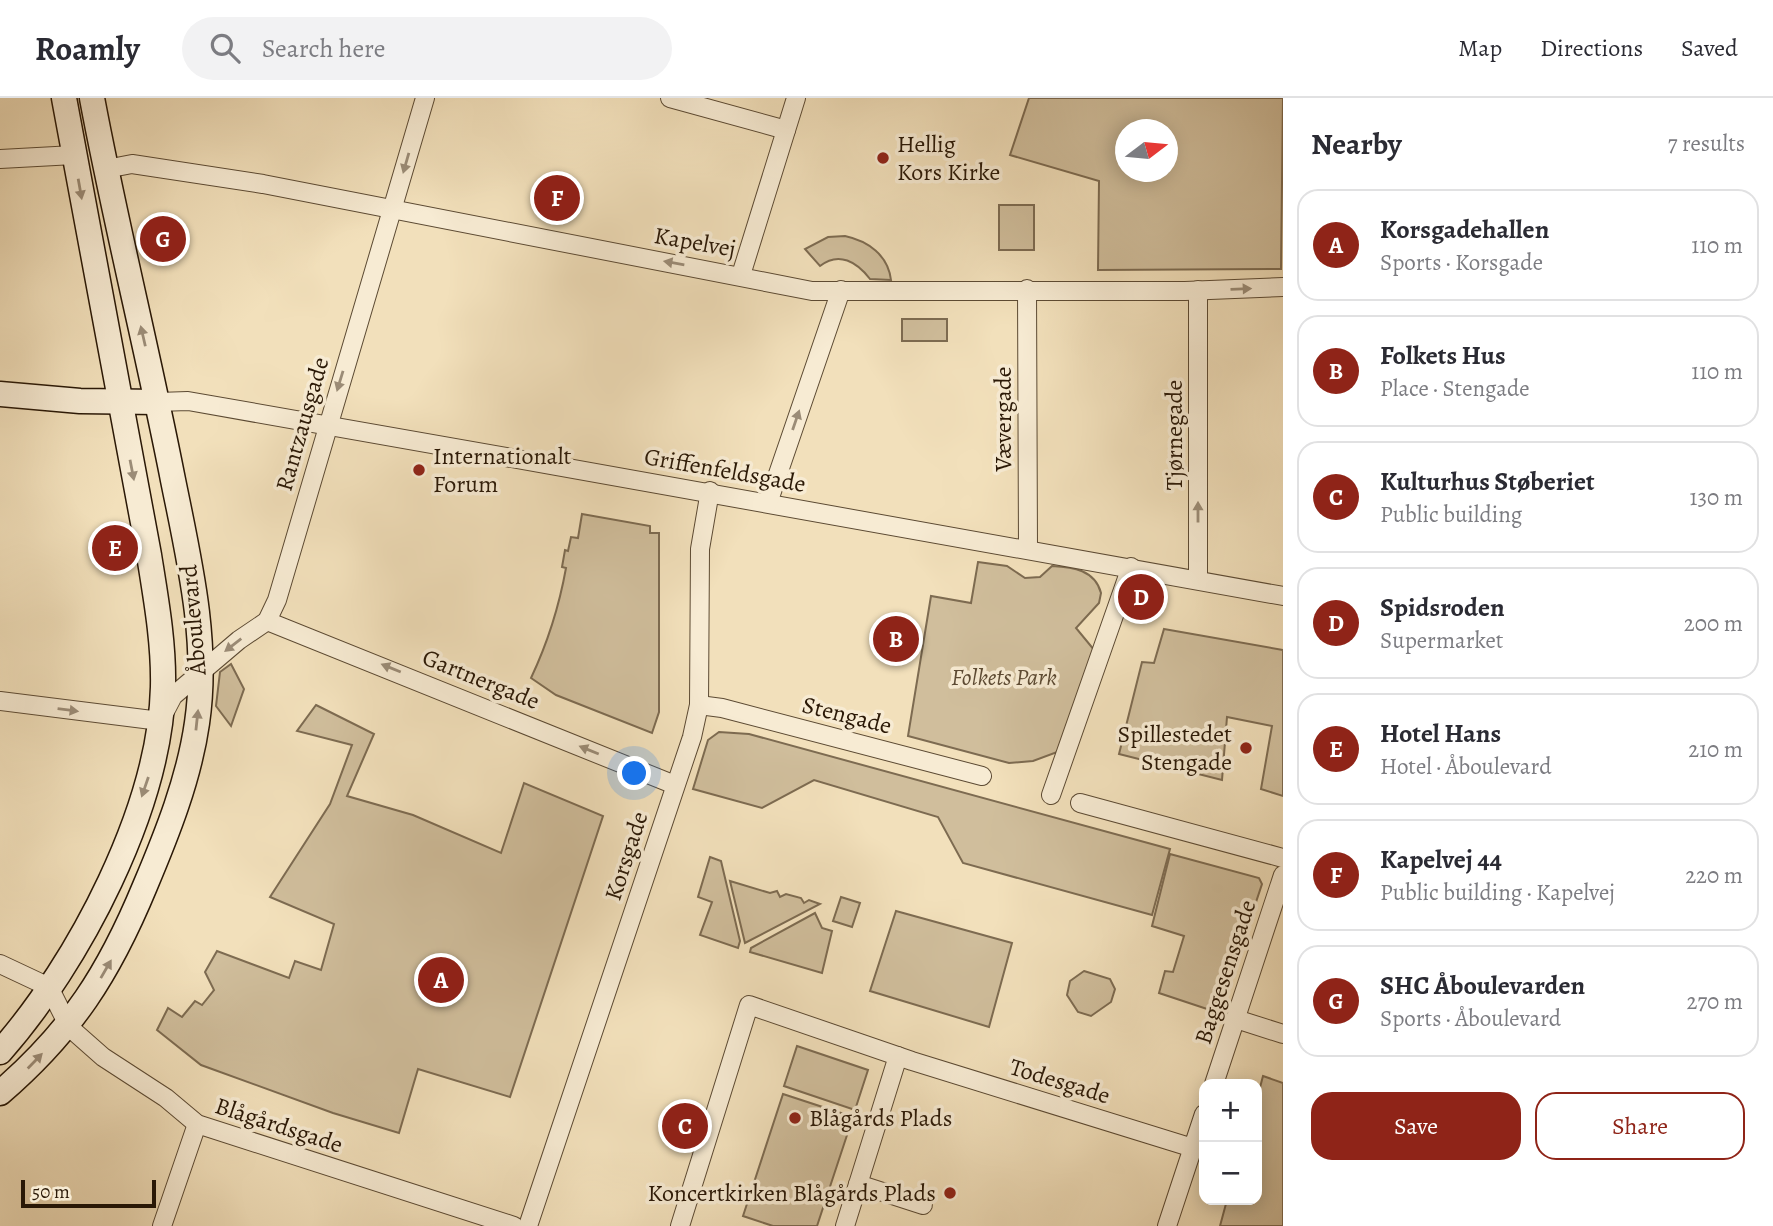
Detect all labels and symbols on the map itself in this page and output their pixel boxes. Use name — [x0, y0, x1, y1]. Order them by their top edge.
north arrow — [1115, 119, 1178, 182]
place label: Hellig Kors Kirke — [897, 128, 1000, 188]
marker: Hellig Kors Kirke — [875, 150, 891, 166]
one-way arrow — [400, 153, 410, 174]
pin: F — [534, 172, 580, 224]
one-way arrow — [75, 178, 86, 200]
pin: G — [140, 213, 186, 265]
street label: Kapelvej — [652, 219, 738, 265]
one-way arrow — [663, 257, 685, 268]
one-way arrow — [1230, 283, 1252, 294]
one-way arrow — [137, 325, 148, 347]
street label: Rantzausgade — [268, 353, 336, 495]
street label: Vævergade — [987, 366, 1019, 473]
one-way arrow — [334, 371, 345, 392]
street label: Tjørnegade — [1158, 380, 1190, 490]
one-way arrow — [791, 409, 802, 430]
place label: Internationalt Forum — [433, 440, 572, 500]
street label: Griffenfeldsgade — [642, 440, 808, 500]
one-way arrow — [127, 459, 138, 481]
marker: Internationalt Forum — [411, 462, 427, 478]
one-way arrow — [1192, 501, 1204, 523]
pin: E — [92, 522, 138, 574]
street label: Åboulevard — [172, 563, 214, 677]
pin: D — [1118, 571, 1164, 623]
pin: B — [873, 613, 919, 665]
one-way arrow — [224, 638, 242, 653]
street label: Gartnergade — [418, 641, 544, 717]
park label: Folkets Park — [951, 661, 1057, 693]
one-way arrow — [380, 663, 401, 674]
street label: Stengade — [799, 688, 895, 742]
one-way arrow — [57, 704, 79, 715]
one-way arrow — [192, 708, 203, 730]
place label: Spillestedet Stengade — [1117, 718, 1232, 778]
marker: Spillestedet Stengade — [1238, 740, 1254, 756]
one-way arrow — [579, 744, 600, 755]
your location — [617, 756, 651, 790]
one-way arrow — [140, 777, 150, 798]
street label: Korsgade — [597, 807, 655, 905]
street label: Baggesensgade — [1187, 896, 1263, 1048]
pin: A — [418, 954, 464, 1006]
one-way arrow — [100, 960, 112, 979]
street label: Todesgade — [1006, 1051, 1114, 1111]
one-way arrow — [27, 1053, 43, 1070]
street label: Blågårdsgade — [211, 1089, 347, 1161]
pin: C — [662, 1100, 708, 1152]
place label: Blågårds Plads — [809, 1102, 952, 1134]
marker: Blågårds Plads — [787, 1110, 803, 1126]
scale bar — [21, 1177, 156, 1209]
place label: Koncertkirken Blågårds Plads — [648, 1177, 936, 1209]
marker: Koncertkirken Blågårds Plads — [942, 1185, 958, 1201]

